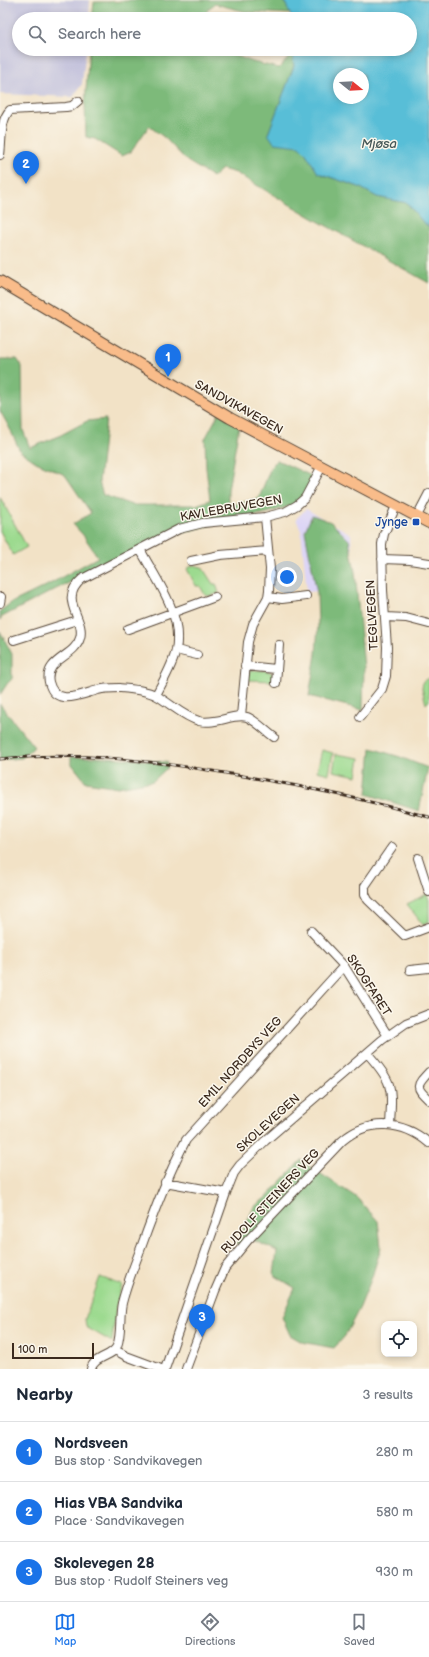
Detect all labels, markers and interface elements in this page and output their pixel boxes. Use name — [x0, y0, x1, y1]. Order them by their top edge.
search box — [12, 12, 417, 56]
icon: search — [26, 23, 48, 45]
text: Search here — [58, 25, 141, 44]
north arrow — [333, 68, 369, 104]
water label: Mjøsa — [361, 136, 397, 152]
pin: 2 — [13, 151, 39, 184]
pin: 1 — [155, 344, 181, 377]
street label: SANDVIKAVEGEN — [192, 377, 285, 438]
street label: KAVLEBRUVEGEN — [179, 492, 283, 525]
place label: Jynge — [375, 515, 408, 530]
marker: Jynge — [411, 517, 421, 527]
your location — [277, 567, 297, 587]
street label: TEGLVEGEN — [363, 579, 382, 651]
street label: SKOGFARET — [343, 952, 394, 1020]
street label: EMIL NORDBYS VEG — [196, 1014, 285, 1111]
street label: SKOLEVEGEN — [234, 1091, 303, 1156]
street label: RUDOLF STEINERS VEG — [218, 1146, 323, 1257]
pin: 3 — [189, 1304, 215, 1337]
map controls — [381, 1321, 417, 1357]
button: locate — [381, 1321, 417, 1357]
scale bar — [12, 1341, 94, 1360]
text: 100 m — [18, 1343, 47, 1356]
text: Nearby — [16, 1385, 73, 1405]
text: 3 results — [362, 1387, 413, 1403]
text: Nordsveen — [54, 1434, 128, 1453]
text: 1 — [26, 1444, 32, 1460]
text: 280 m — [376, 1444, 413, 1460]
text: Bus stop · Sandvikavegen — [54, 1453, 202, 1469]
text: Hias VBA Sandvika — [54, 1494, 183, 1513]
text: 2 — [25, 1504, 33, 1520]
text: 580 m — [376, 1504, 413, 1520]
text: Place · Sandvikavegen — [54, 1513, 184, 1529]
text: Skolevegen 28 — [54, 1554, 155, 1573]
text: 3 — [25, 1564, 33, 1580]
text: 930 m — [376, 1564, 413, 1580]
text: Bus stop · Rudolf Steiners veg — [54, 1573, 228, 1589]
tab: Map — [54, 1611, 76, 1648]
tab: Directions — [185, 1611, 235, 1648]
tab: Saved — [344, 1611, 375, 1648]

